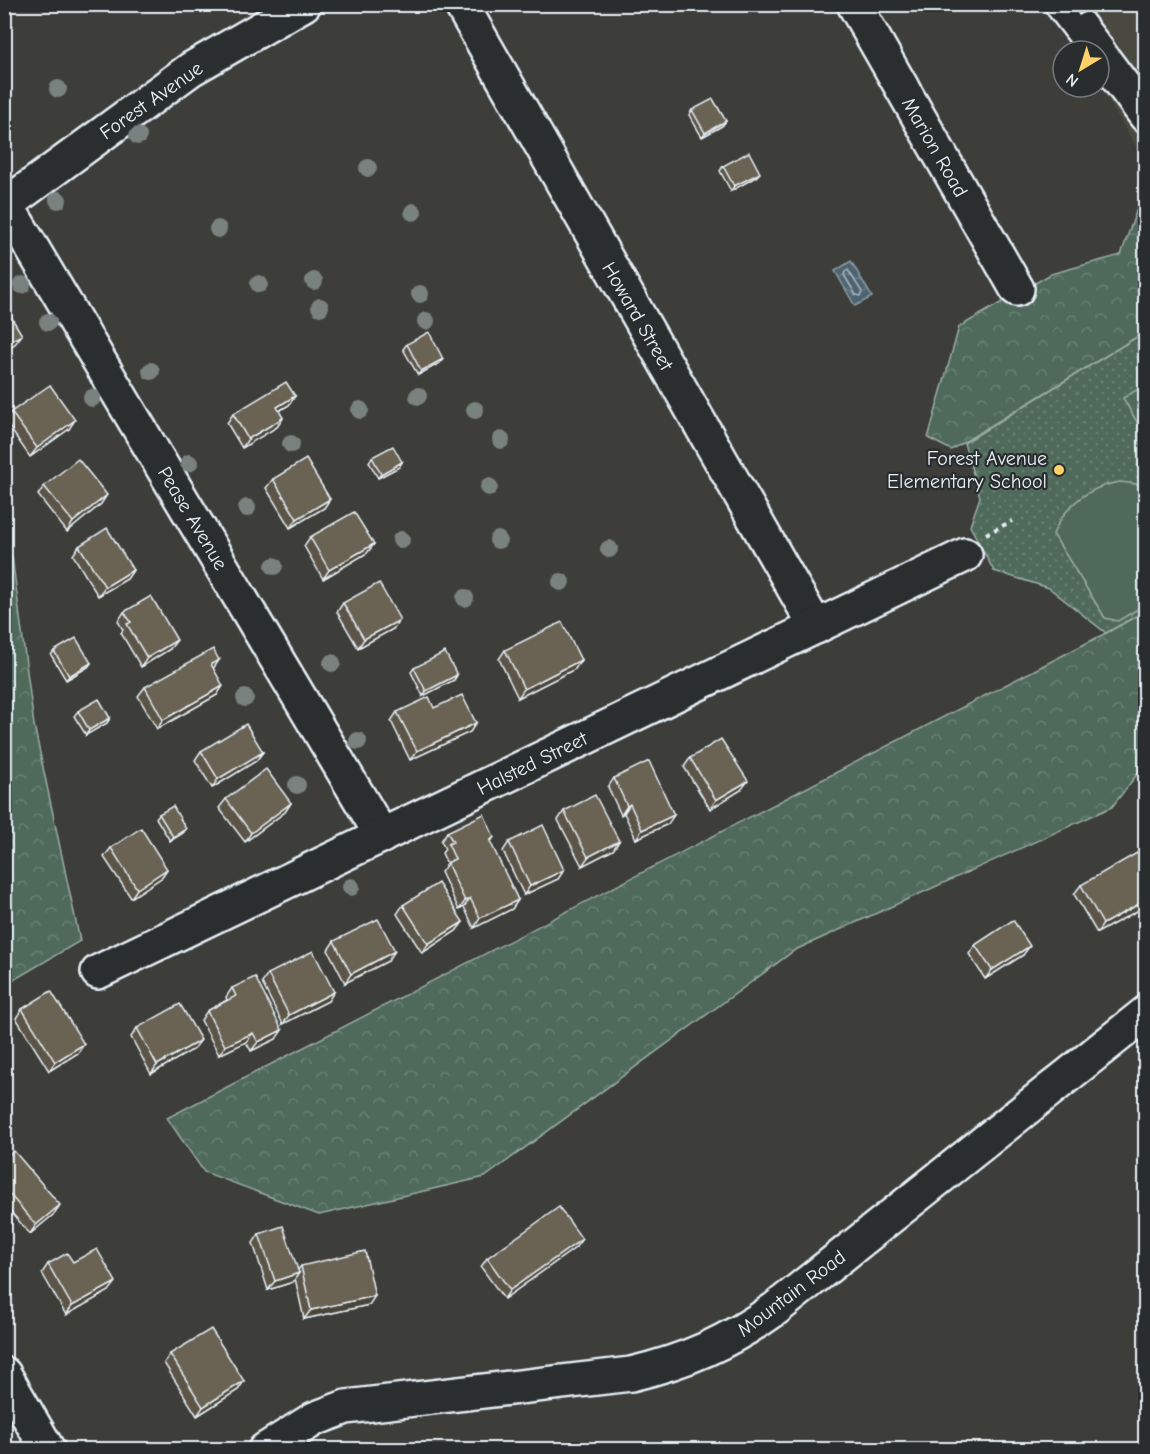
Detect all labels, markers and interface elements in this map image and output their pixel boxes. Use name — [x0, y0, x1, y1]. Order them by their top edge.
north arrow — [1051, 39, 1111, 99]
street label: Forest Avenue — [95, 57, 207, 144]
text: N — [1063, 70, 1082, 90]
street label: Marion Road — [897, 93, 972, 201]
street label: Howard Street — [597, 258, 679, 376]
place label: Forest Avenue Elementary School — [887, 447, 1047, 493]
street label: Pease Avenue — [153, 462, 232, 574]
marker: Forest Avenue Elementary School — [1052, 463, 1066, 477]
street label: Halsted Street — [473, 726, 592, 800]
street label: Mountain Road — [733, 1245, 850, 1342]

